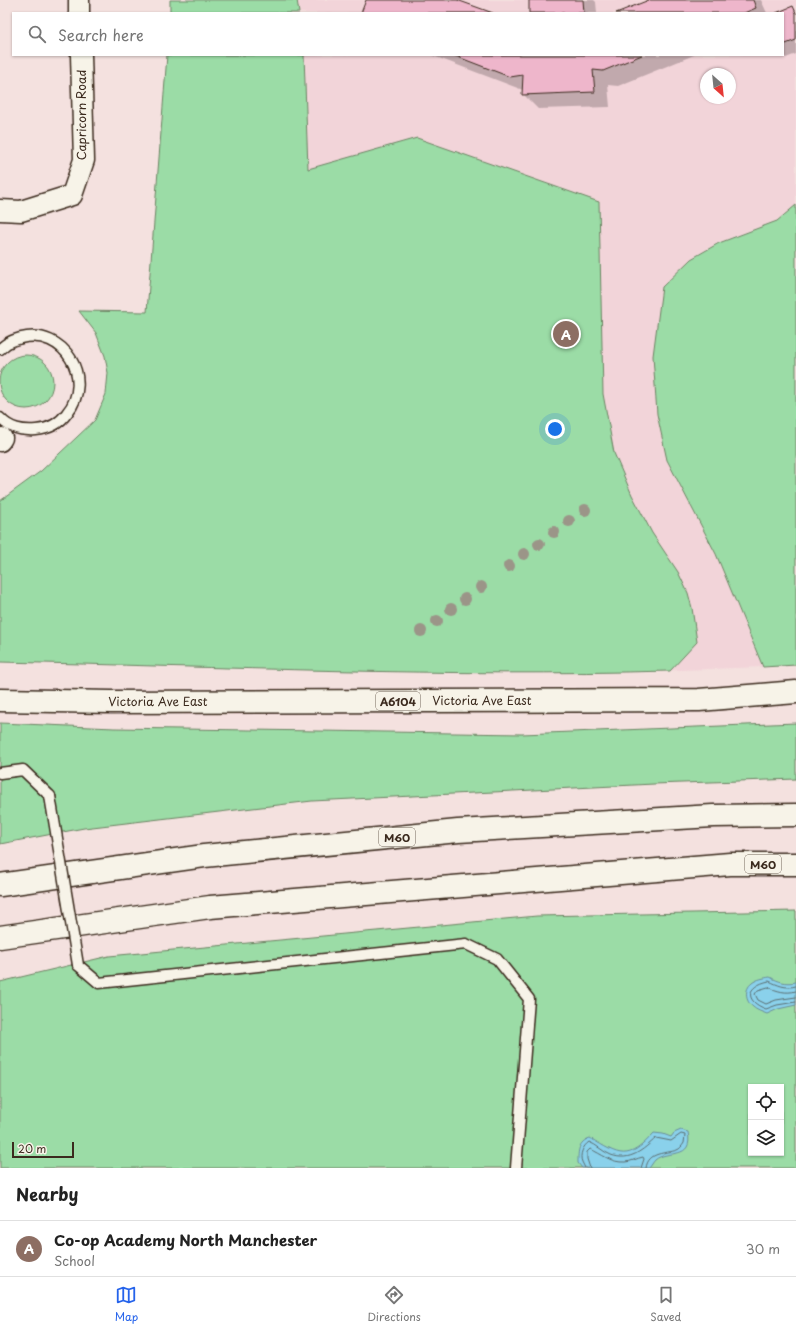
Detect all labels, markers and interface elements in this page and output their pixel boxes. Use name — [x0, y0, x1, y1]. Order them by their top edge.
search box — [12, 12, 784, 56]
icon: search — [26, 23, 48, 45]
text: Search here — [58, 23, 144, 46]
north arrow — [700, 68, 736, 104]
street label: Capricorn Road — [72, 70, 90, 160]
pin: A — [553, 319, 579, 349]
your location — [545, 419, 565, 439]
street label: Victoria Ave East — [432, 691, 532, 709]
street label: Victoria Ave East — [108, 692, 208, 710]
road number: A6104 — [376, 692, 420, 710]
road number: M60 — [379, 828, 415, 846]
road number: M60 — [745, 855, 781, 873]
map controls — [748, 1084, 784, 1156]
button: locate — [748, 1084, 784, 1120]
button: layers — [748, 1120, 784, 1156]
scale bar — [12, 1140, 74, 1159]
text: 20 m — [18, 1140, 46, 1157]
text: Nearby — [16, 1181, 78, 1207]
text: Co-op Academy North Manchester — [54, 1228, 317, 1251]
text: A — [24, 1239, 34, 1258]
text: 30 m — [746, 1239, 780, 1258]
text: School — [54, 1251, 95, 1270]
tab: Map — [115, 1284, 138, 1325]
tab: Directions — [367, 1284, 421, 1325]
tab: Saved — [650, 1284, 681, 1325]

